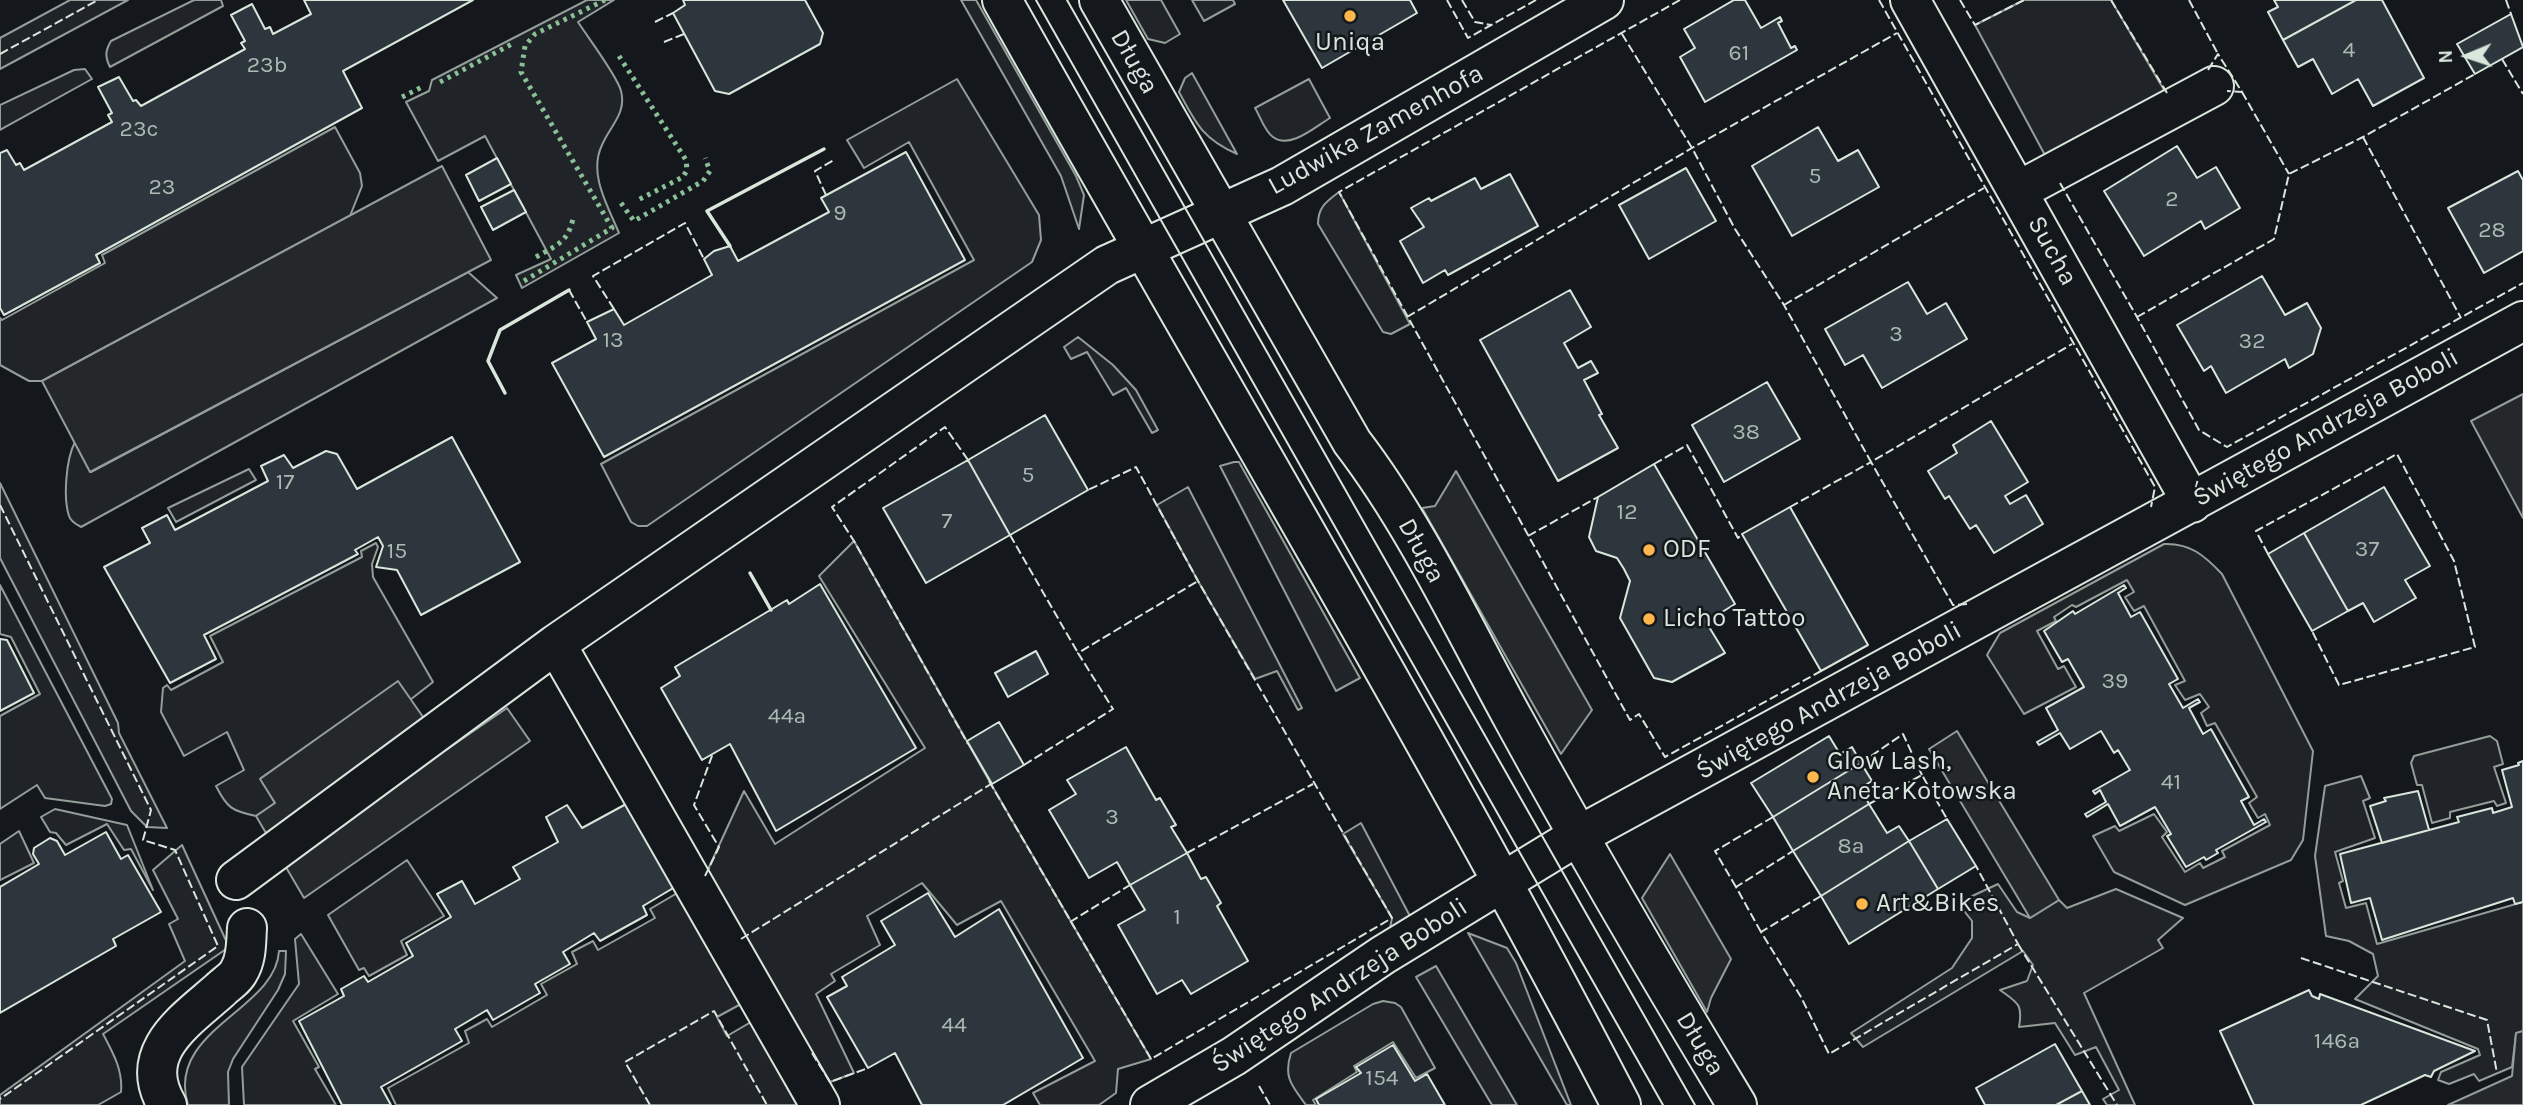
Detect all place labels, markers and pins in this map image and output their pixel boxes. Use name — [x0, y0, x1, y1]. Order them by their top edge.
marker: Uniqa — [1342, 8, 1358, 24]
place label: Uniqa — [1315, 27, 1385, 59]
place label: ODF — [1663, 534, 1711, 566]
marker: ODF — [1641, 542, 1657, 558]
place label: Licho Tattoo — [1663, 603, 1805, 635]
marker: Licho Tattoo — [1641, 611, 1657, 627]
place label: Glow Lash, Aneta Kotowska — [1827, 746, 2017, 808]
marker: Glow Lash, Aneta Kotowska — [1805, 769, 1821, 785]
place label: Art&Bikes — [1876, 888, 1999, 920]
marker: Art&Bikes — [1854, 896, 1870, 912]

